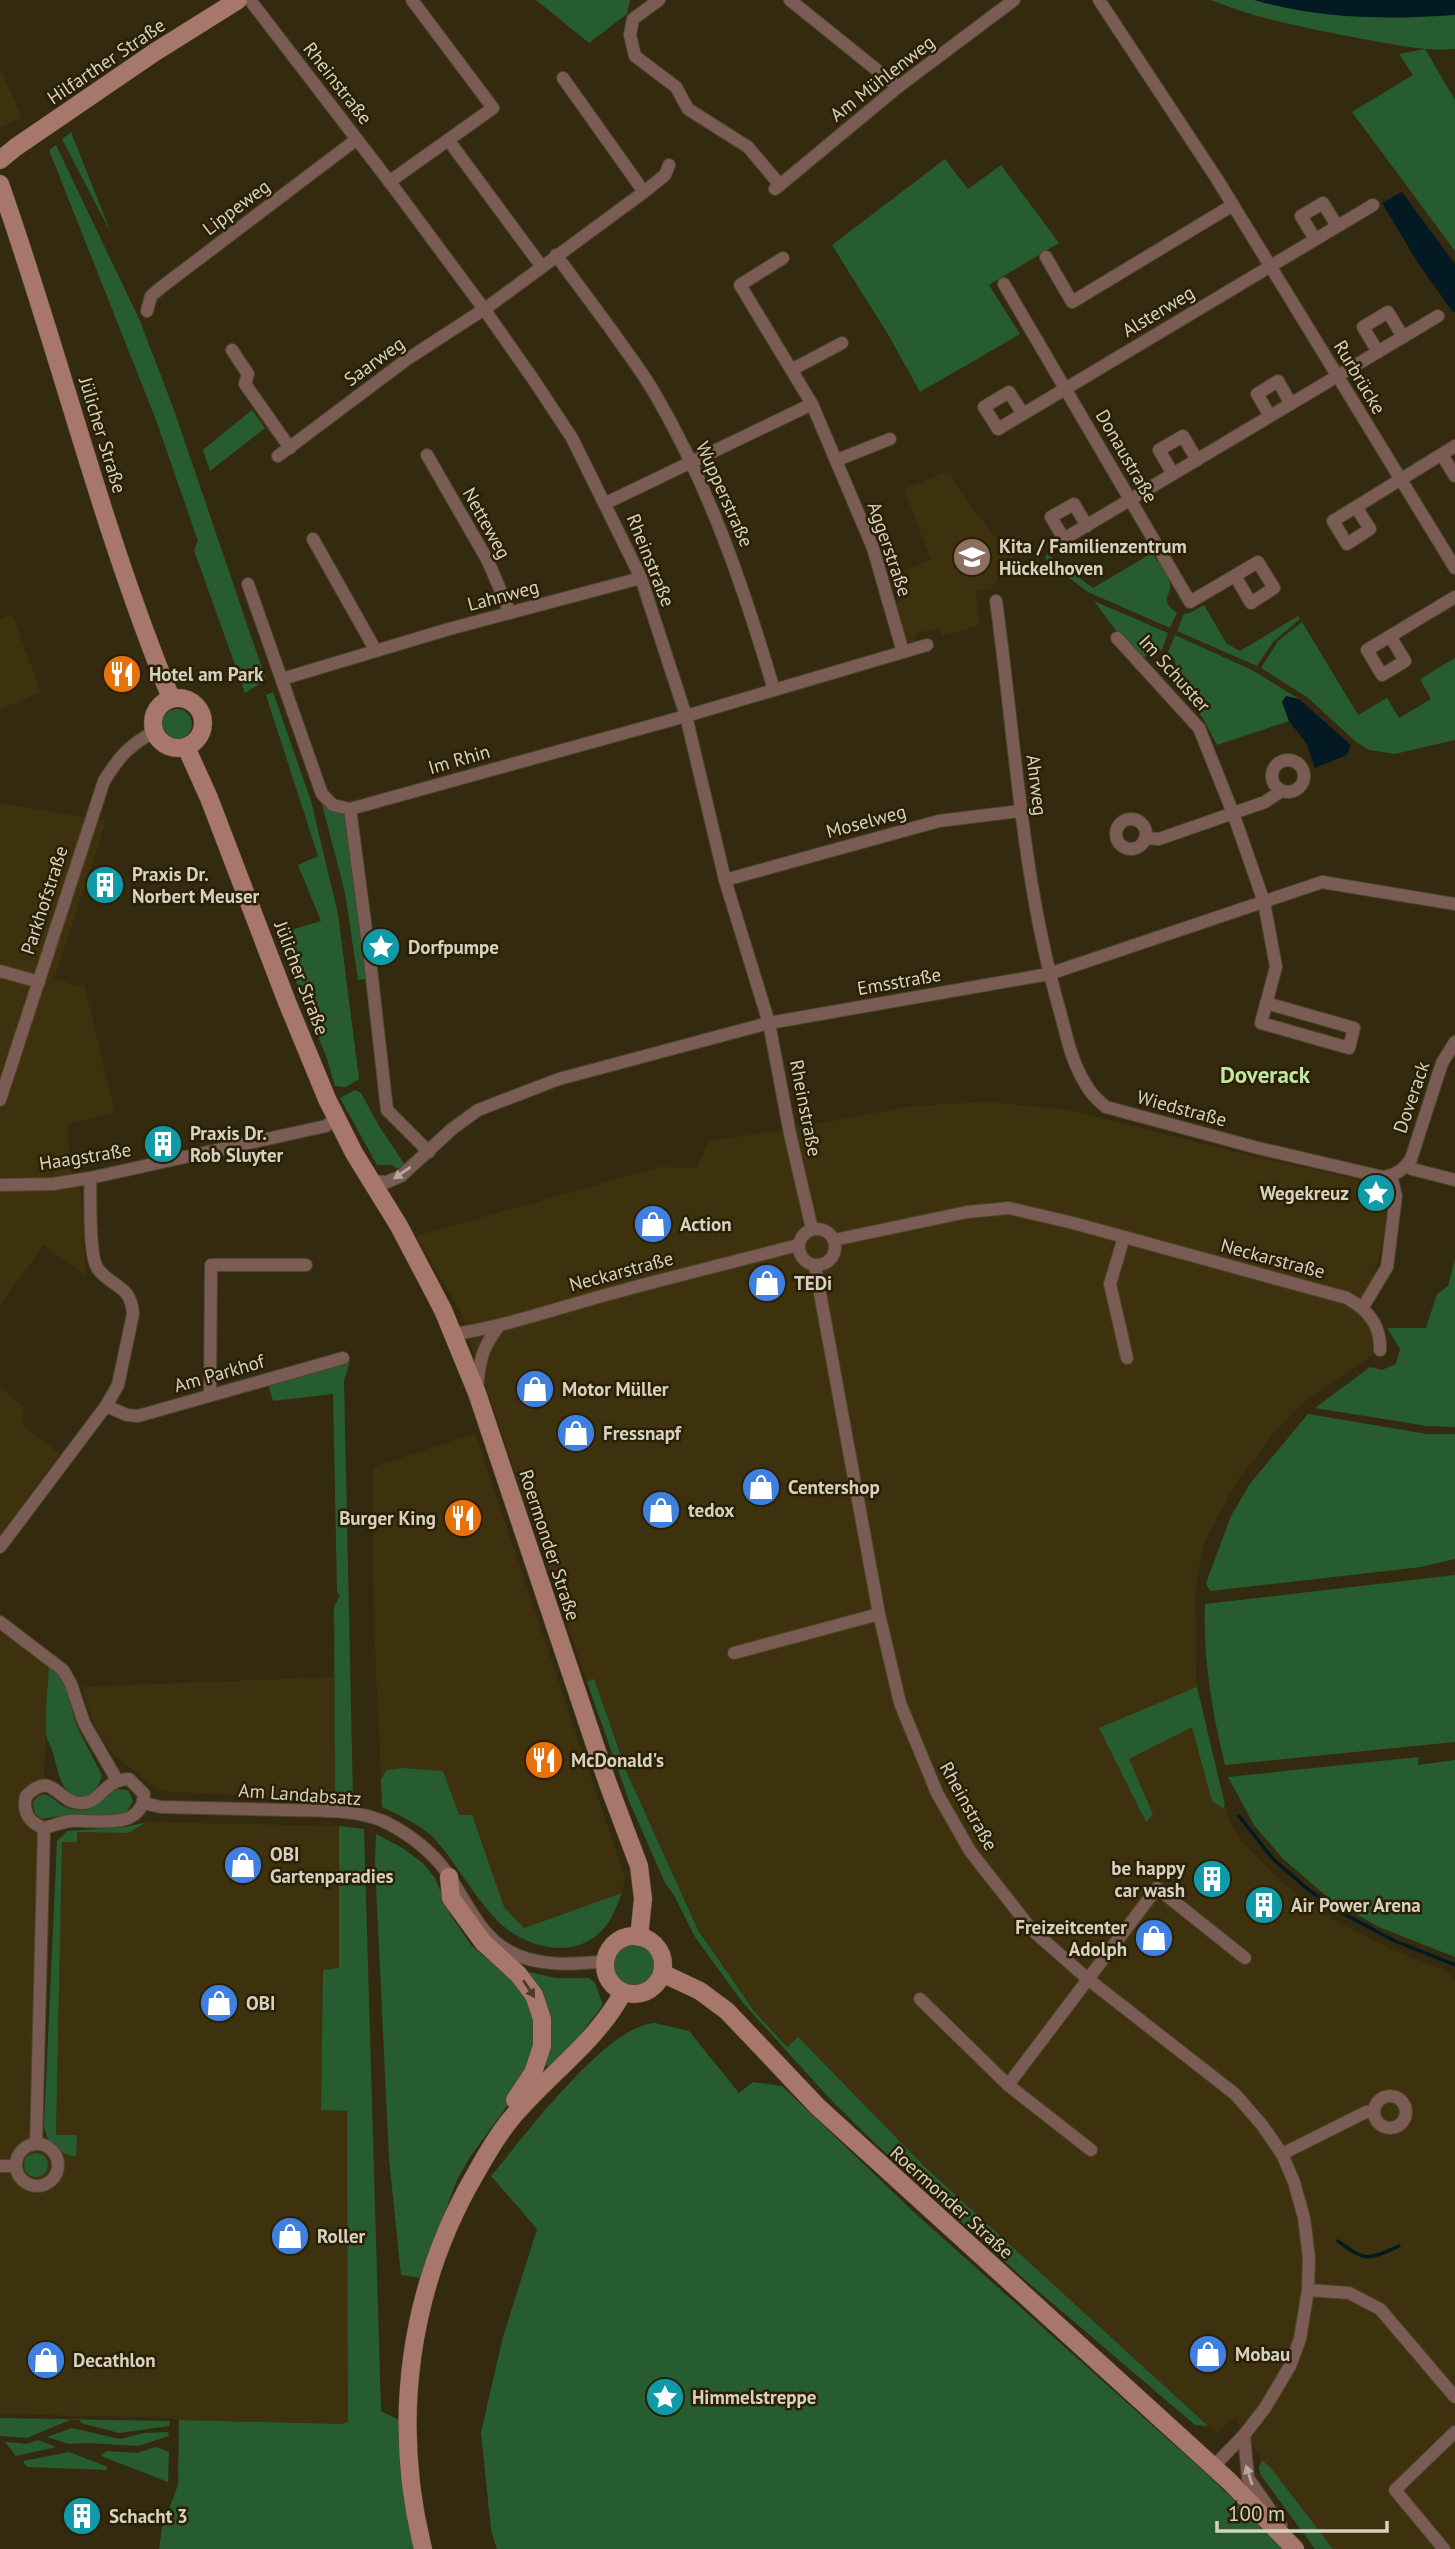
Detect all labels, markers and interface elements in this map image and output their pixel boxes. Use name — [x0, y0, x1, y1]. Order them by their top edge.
street label: Hilfarther Straße — [42, 13, 170, 109]
street label: Am Mühlenweg — [825, 30, 939, 126]
street label: Rheinstraße — [298, 37, 378, 129]
street label: Lippeweg — [198, 174, 274, 240]
street label: Alsterweg — [1117, 280, 1199, 342]
street label: Saarweg — [339, 331, 409, 391]
street label: Rurbrücke — [1329, 336, 1391, 418]
street label: Jülicher Straße — [74, 373, 132, 496]
street label: Donaustraße — [1091, 405, 1163, 507]
street label: Wupperstraße — [691, 437, 759, 551]
street label: Netteweg — [458, 483, 516, 563]
street label: Aggerstraße — [863, 498, 917, 600]
street label: Rheinstraße — [622, 510, 680, 610]
place label: Kita / Familienzentrum Hückelhoven — [999, 534, 1187, 580]
school or university icon: Kita / Familienzentrum Hückelhoven — [951, 536, 993, 578]
street label: Lahnweg — [465, 574, 541, 616]
street label: Im Schuster — [1134, 629, 1216, 717]
restaurant icon: Hotel am Park — [101, 653, 143, 695]
place label: Hotel am Park — [149, 662, 264, 686]
street label: Im Rhin — [425, 739, 493, 779]
street label: Ahrweg — [1021, 753, 1053, 817]
street label: Moselweg — [823, 799, 909, 843]
street label: Parkhofstraße — [15, 843, 73, 957]
place label: Praxis Dr. Norbert Meuser — [132, 862, 260, 908]
building icon: Praxis Dr. Norbert Meuser — [84, 864, 126, 906]
street label: Jülicher Straße — [269, 917, 335, 1038]
place icon: Dorfpumpe — [360, 926, 402, 968]
place label: Dorfpumpe — [408, 935, 499, 959]
street label: Emsstraße — [855, 962, 943, 1000]
street label: Rheinstraße — [785, 1058, 827, 1158]
street label: Doverack — [1388, 1058, 1434, 1136]
district label: Doverack — [1220, 1060, 1311, 1089]
street label: Wiedstraße — [1134, 1085, 1230, 1131]
place label: Praxis Dr. Rob Sluyter — [190, 1121, 284, 1167]
building icon: Praxis Dr. Rob Sluyter — [142, 1123, 184, 1165]
street label: Haagstraße — [37, 1137, 133, 1175]
one-way arrow — [393, 1166, 411, 1180]
place icon: Wegekreuz — [1355, 1172, 1397, 1214]
place label: Wegekreuz — [1260, 1181, 1349, 1205]
shop icon: Action — [632, 1203, 674, 1245]
place label: Action — [680, 1212, 732, 1236]
street label: Neckarstraße — [1218, 1233, 1328, 1283]
street label: Neckarstraße — [566, 1246, 676, 1296]
shop icon: TEDi — [746, 1262, 788, 1304]
place label: TEDi — [794, 1271, 832, 1295]
street label: Am Parkhof — [171, 1348, 268, 1397]
shop icon: Motor Müller — [514, 1368, 556, 1410]
place label: Motor Müller — [562, 1377, 669, 1401]
shop icon: Fressnapf — [555, 1412, 597, 1454]
place label: Fressnapf — [603, 1421, 683, 1445]
street label: Roermonder Straße — [514, 1466, 586, 1624]
shop icon: Centershop — [740, 1466, 782, 1508]
place label: Centershop — [788, 1475, 880, 1499]
shop icon: tedox — [640, 1489, 682, 1531]
restaurant icon: Burger King — [442, 1497, 484, 1539]
place label: tedox — [688, 1498, 734, 1522]
place label: Burger King — [339, 1506, 436, 1530]
restaurant icon: McDonald's — [523, 1739, 565, 1781]
place label: McDonald's — [571, 1748, 664, 1772]
street label: Rheinstraße — [935, 1757, 1003, 1855]
street label: Am Landabsatz — [238, 1778, 362, 1810]
place label: OBI Gartenparadies — [270, 1842, 394, 1888]
shop icon: OBI Gartenparadies — [222, 1844, 264, 1886]
place label: be happy car wash — [1111, 1856, 1186, 1902]
building icon: be happy car wash — [1191, 1858, 1233, 1900]
building icon: Air Power Arena — [1243, 1884, 1285, 1926]
place label: Air Power Arena — [1291, 1893, 1421, 1917]
place label: Freizeitcenter Adolph — [1015, 1915, 1127, 1961]
shop icon: Freizeitcenter Adolph — [1133, 1917, 1175, 1959]
one-way arrow — [522, 1980, 535, 1999]
shop icon: OBI — [198, 1982, 240, 2024]
place label: OBI — [246, 1991, 275, 2015]
street label: Roermonder Straße — [885, 2140, 1019, 2264]
shop icon: Roller — [269, 2215, 311, 2257]
place label: Roller — [317, 2224, 366, 2248]
shop icon: Mobau — [1187, 2333, 1229, 2375]
shop icon: Decathlon — [25, 2339, 67, 2381]
place label: Mobau — [1235, 2342, 1290, 2366]
place label: Decathlon — [73, 2348, 156, 2372]
place icon: Himmelstreppe — [644, 2376, 686, 2418]
place label: Himmelstreppe — [692, 2385, 816, 2409]
one-way arrow — [1243, 2464, 1254, 2485]
scale bar — [1217, 2490, 1387, 2534]
building icon: Schacht 3 — [61, 2495, 103, 2537]
text: 100 m — [1228, 2500, 1285, 2527]
place label: Schacht 3 — [109, 2504, 188, 2528]

